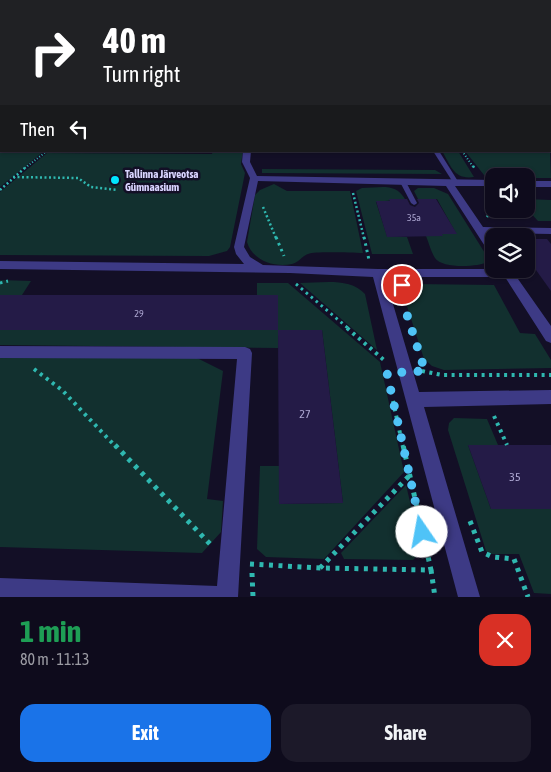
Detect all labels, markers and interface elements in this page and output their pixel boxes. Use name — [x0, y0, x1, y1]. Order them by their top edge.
icon: right — [20, 20, 85, 85]
text: 40 m — [103, 20, 166, 60]
text: Turn right — [103, 61, 180, 87]
icon: left — [65, 115, 93, 143]
text: Then — [20, 118, 55, 140]
place label: Tallinna Järveotsa Gümnaasium — [125, 168, 198, 193]
map controls — [485, 168, 535, 278]
button: sound — [485, 168, 535, 218]
marker: Tallinna Järveotsa Gümnaasium — [109, 174, 121, 186]
house number: 35a — [407, 212, 421, 223]
button: layers — [485, 228, 535, 278]
pin — [381, 264, 423, 306]
icon: arrive — [388, 271, 416, 299]
house number: 29 — [134, 308, 144, 319]
house number: 27 — [299, 407, 311, 421]
house number: 35 — [509, 470, 521, 484]
position arrow — [395, 505, 447, 557]
text: 1 min — [20, 614, 81, 648]
button: close — [479, 614, 531, 666]
text: 80 m · 11:13 — [20, 650, 90, 668]
button: Exit — [20, 704, 271, 762]
button: Share — [281, 704, 531, 762]

